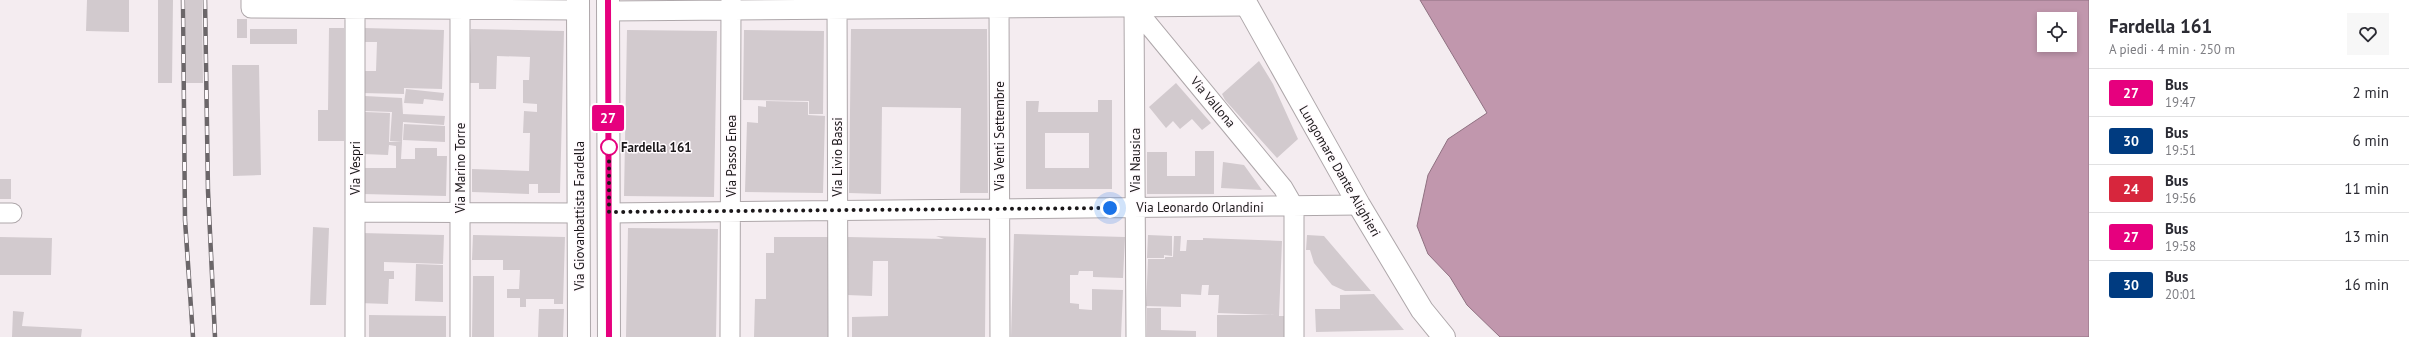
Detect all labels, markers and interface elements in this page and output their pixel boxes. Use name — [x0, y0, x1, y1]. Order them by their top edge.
map controls — [2037, 12, 2077, 52]
button: locate — [2037, 12, 2077, 52]
button: heart — [2347, 13, 2389, 55]
text: Fardella 161 — [2109, 14, 2212, 38]
text: A piedi · 4 min · 250 m — [2109, 41, 2235, 58]
street label: Via Vallona — [1186, 72, 1239, 131]
text: Bus — [2165, 75, 2188, 94]
street label: Via Venti Settembre — [991, 81, 1008, 192]
text: 2 min — [2352, 83, 2389, 102]
text: 27 — [2123, 84, 2139, 102]
text: 19:47 — [2165, 94, 2196, 111]
street label: Lungomare Dante Alighieri — [1295, 102, 1385, 240]
line badge: 27 — [590, 105, 626, 131]
text: 27 — [600, 109, 616, 127]
street label: Via Passo Enea — [723, 115, 740, 198]
street label: Via Livio Bassi — [829, 117, 846, 198]
street label: Via Marino Torre — [452, 123, 469, 214]
text: Bus — [2165, 123, 2188, 142]
street label: Via Nausica — [1127, 128, 1144, 193]
text: 6 min — [2352, 131, 2389, 150]
text: 30 — [2123, 132, 2139, 150]
marker: Fardella 161 — [600, 138, 618, 156]
place label: Fardella 161 — [621, 139, 692, 156]
street label: Via Vespri — [347, 141, 364, 196]
street label: Via Giovanbattista Fardella — [571, 141, 588, 292]
text: 19:51 — [2165, 142, 2196, 159]
text: Bus — [2165, 171, 2188, 190]
text: 11 min — [2344, 179, 2389, 198]
text: 24 — [2123, 180, 2139, 198]
text: 19:56 — [2165, 190, 2196, 207]
your location — [1100, 198, 1120, 218]
street label: Via Leonardo Orlandini — [1135, 199, 1264, 216]
text: Bus — [2165, 219, 2188, 238]
text: 13 min — [2344, 227, 2389, 246]
text: 27 — [2123, 228, 2139, 246]
text: 19:58 — [2165, 238, 2196, 255]
text: Bus — [2165, 267, 2188, 286]
text: 16 min — [2344, 275, 2389, 294]
text: 30 — [2123, 276, 2139, 294]
text: 20:01 — [2165, 286, 2196, 303]

